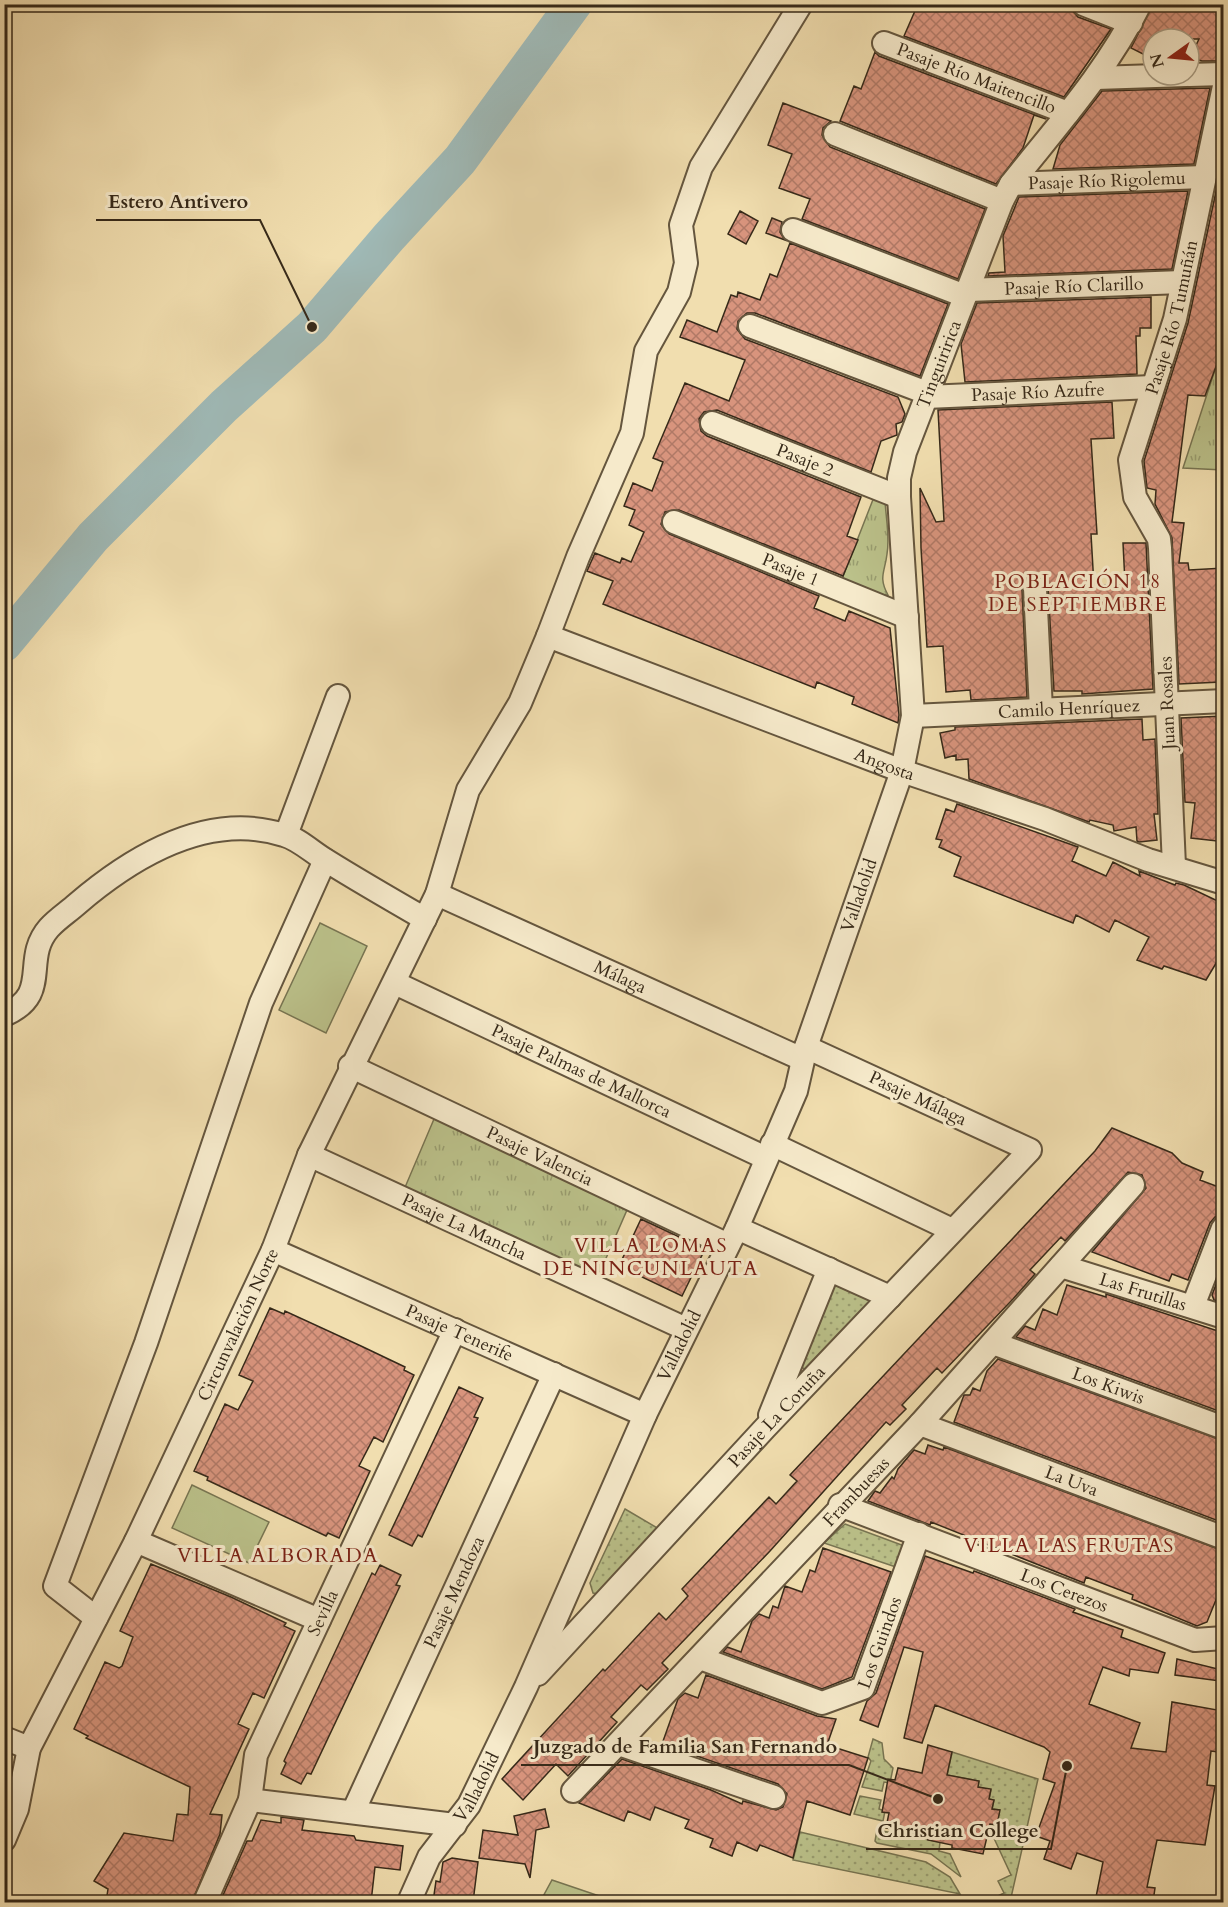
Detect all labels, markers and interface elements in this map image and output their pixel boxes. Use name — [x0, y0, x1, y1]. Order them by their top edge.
north arrow — [1141, 27, 1201, 87]
street label: Pasaje Río Maitencillo — [893, 37, 1060, 120]
text: N — [1145, 51, 1170, 70]
street label: Pasaje Río Rigolemu — [1028, 166, 1186, 196]
callout: Estero Antivero — [96, 182, 260, 220]
text: Estero Antivero — [108, 188, 248, 215]
street label: Pasaje Río Tumuñán — [1140, 237, 1204, 398]
street label: Pasaje Río Clarillo — [1004, 271, 1144, 302]
street label: Tinguiririca — [911, 316, 968, 412]
street label: Pasaje Río Azufre — [971, 377, 1105, 408]
street label: Pasaje 2 — [772, 438, 837, 483]
street label: Pasaje 1 — [758, 547, 823, 593]
district label: POBLACIÓN 18 DE SEPTIEMBRE — [988, 568, 1168, 618]
street label: Juan Rosales — [1153, 656, 1182, 753]
street label: Camilo Henríquez — [997, 693, 1140, 725]
street label: Angosta — [851, 742, 918, 787]
street label: Valladolid — [835, 855, 884, 936]
street label: Málaga — [590, 955, 650, 1000]
street label: Pasaje Palmas de Mallorca — [487, 1018, 675, 1125]
street label: Pasaje Málaga — [865, 1065, 971, 1132]
street label: Pasaje Valencia — [482, 1120, 597, 1192]
street label: Pasaje La Mancha — [398, 1188, 531, 1267]
district label: VILLA LOMAS DE NINCUNLAUTA — [543, 1232, 759, 1282]
street label: Circunvalación Norte — [192, 1244, 285, 1406]
street label: Las Frutillas — [1096, 1267, 1190, 1318]
street label: Pasaje Tenerife — [401, 1298, 517, 1368]
street label: Valladolid — [651, 1306, 708, 1386]
street label: Pasaje La Coruña — [723, 1360, 831, 1473]
street label: Los Kiwis — [1069, 1361, 1148, 1411]
street label: Frambuesas — [817, 1452, 896, 1532]
street label: La Uva — [1041, 1460, 1102, 1503]
street label: Pasaje Mendoza — [418, 1532, 491, 1652]
district label: VILLA LAS FRUTAS — [963, 1532, 1175, 1559]
district label: VILLA ALBORADA — [177, 1542, 379, 1569]
street label: Los Cerezos — [1017, 1563, 1112, 1619]
street label: Sevilla — [302, 1586, 345, 1640]
street label: Los Guindos — [852, 1593, 908, 1692]
callout: Juzgado de Familia San Fernando — [521, 1727, 849, 1765]
text: Juzgado de Familia San Fernando — [530, 1733, 837, 1760]
street label: Valladolid — [448, 1748, 506, 1828]
callout: Christian College — [866, 1811, 1051, 1849]
text: Christian College — [877, 1817, 1039, 1844]

